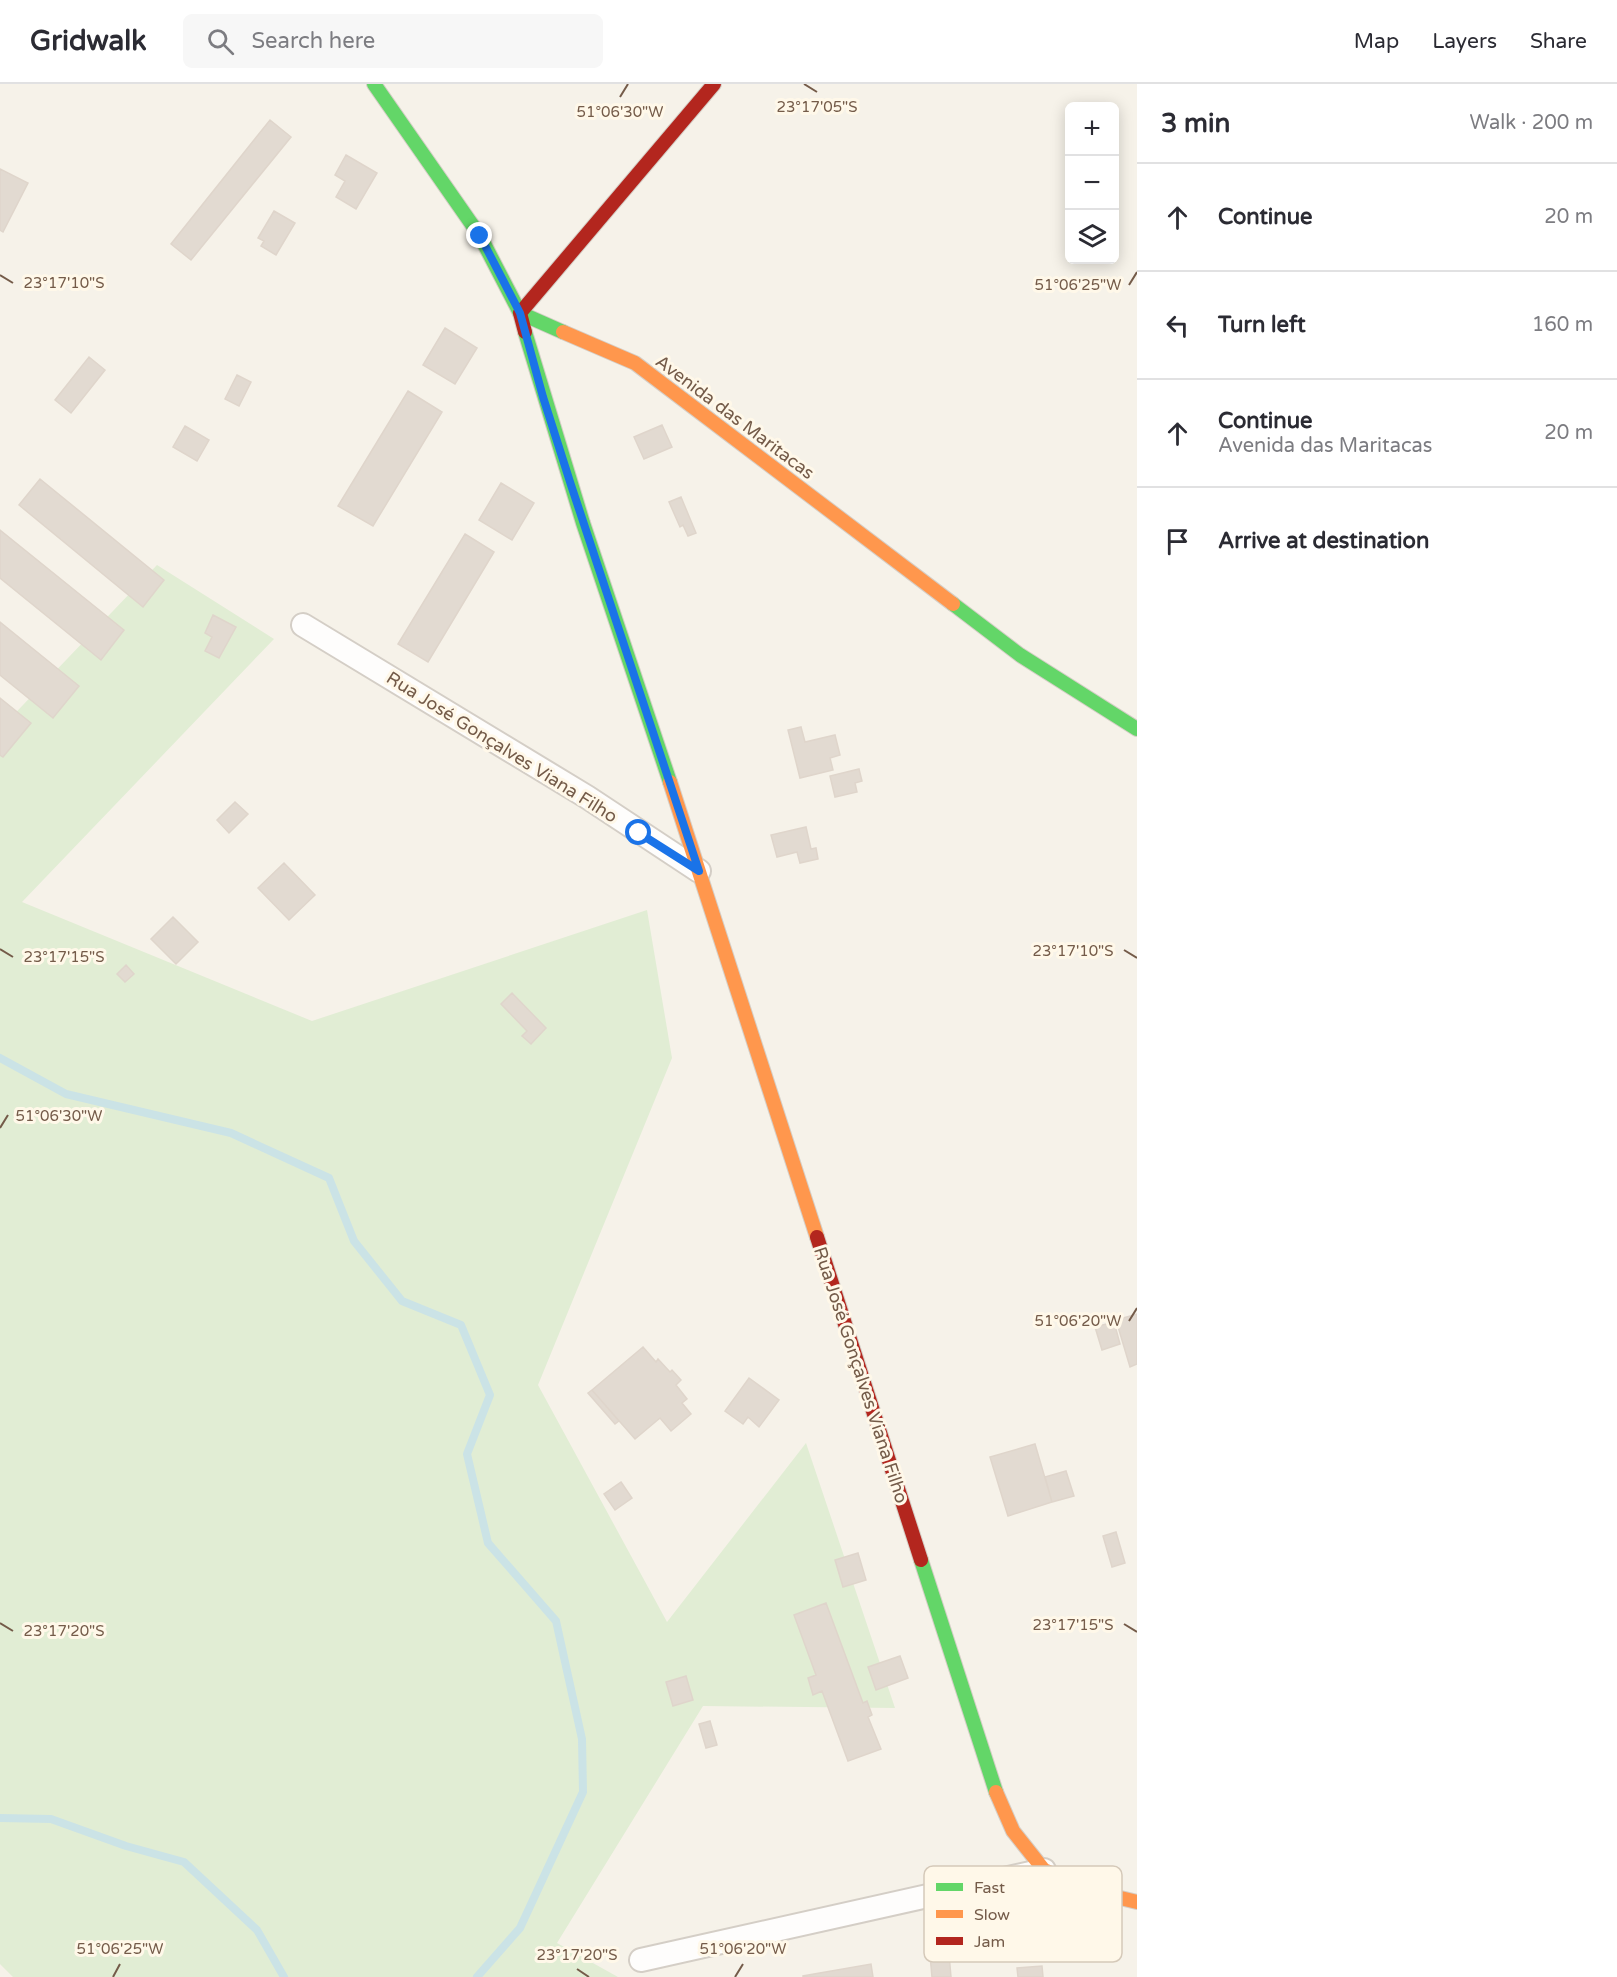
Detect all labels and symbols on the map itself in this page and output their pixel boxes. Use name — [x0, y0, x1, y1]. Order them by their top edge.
text: 23°17'05"S — [777, 98, 857, 116]
text: 51°06'30"W — [577, 103, 663, 121]
route end — [466, 222, 492, 248]
text: 23°17'10"S — [24, 274, 104, 292]
text: 51°06'25"W — [1035, 276, 1121, 294]
street label: Avenida das Maritacas — [651, 350, 819, 484]
street label: Rua José Gonçalves Viana Filho — [382, 667, 622, 827]
route start — [625, 819, 651, 845]
text: 23°17'10"S — [1033, 942, 1113, 960]
text: 23°17'15"S — [24, 948, 104, 966]
text: 51°06'30"W — [16, 1107, 102, 1125]
street label: Rua José Gonçalves Viana Filho — [809, 1244, 913, 1506]
text: 51°06'20"W — [1035, 1312, 1121, 1330]
text: 23°17'15"S — [1033, 1616, 1113, 1634]
text: 23°17'20"S — [24, 1622, 104, 1640]
legend — [924, 1866, 1122, 1962]
text: Fast — [974, 1878, 1005, 1898]
text: Slow — [974, 1905, 1010, 1925]
text: Jam — [974, 1932, 1005, 1952]
text: 51°06'25"W — [77, 1940, 163, 1958]
text: 51°06'20"W — [700, 1940, 786, 1958]
text: 23°17'20"S — [537, 1946, 617, 1964]

